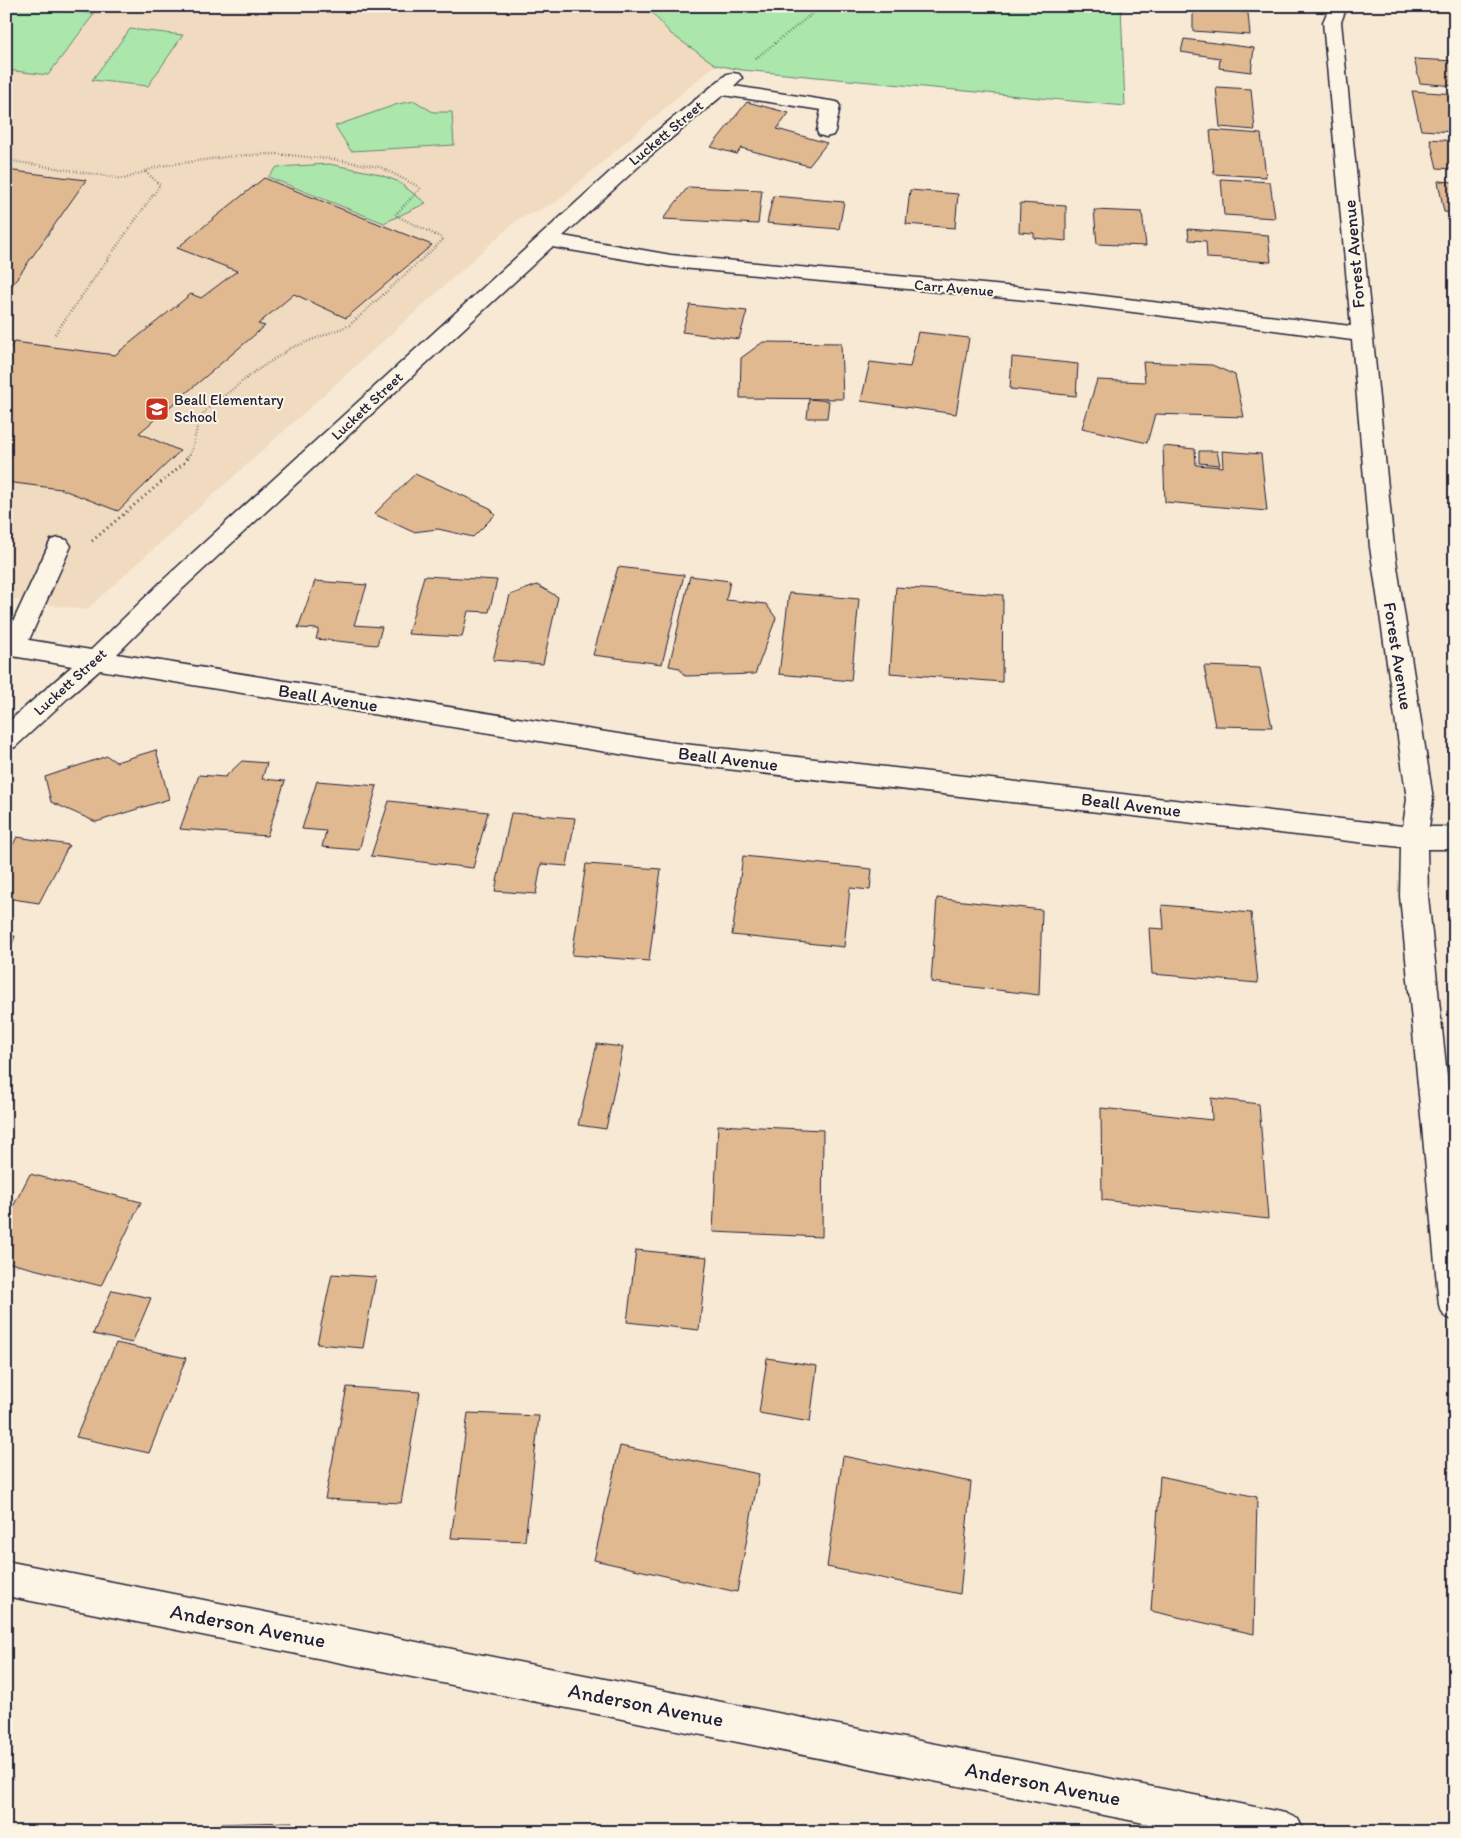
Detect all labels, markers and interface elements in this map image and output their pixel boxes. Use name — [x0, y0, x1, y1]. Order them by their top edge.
street label: Luckett Street — [625, 96, 707, 169]
street label: Forest Avenue — [1338, 199, 1370, 309]
street label: Carr Avenue — [913, 276, 995, 300]
street label: Luckett Street — [327, 368, 407, 444]
place label: Beall Elementary School — [174, 391, 284, 426]
school or university icon: Beall Elementary School — [144, 396, 170, 422]
street label: Forest Avenue — [1379, 601, 1417, 711]
street label: Luckett Street — [30, 644, 110, 719]
street label: Beall Avenue — [277, 679, 379, 717]
street label: Beall Avenue — [677, 742, 779, 776]
street label: Beall Avenue — [1080, 788, 1182, 822]
street label: Anderson Avenue — [168, 1598, 328, 1653]
street label: Anderson Avenue — [566, 1677, 726, 1732]
street label: Anderson Avenue — [963, 1756, 1123, 1811]

